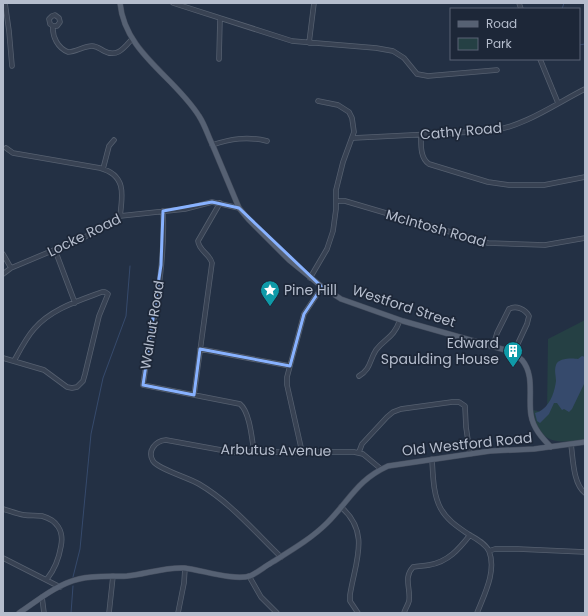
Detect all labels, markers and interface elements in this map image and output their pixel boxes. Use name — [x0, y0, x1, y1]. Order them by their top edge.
legend — [450, 8, 580, 60]
text: Road — [486, 15, 517, 32]
text: Park — [486, 35, 513, 52]
street label: Cathy Road — [419, 117, 503, 145]
street label: McIntosh Road — [384, 204, 488, 252]
street label: Locke Road — [44, 209, 124, 261]
street label: Walnut Road — [135, 279, 169, 371]
place icon: Pine Hill — [259, 279, 281, 307]
place label: Pine Hill — [284, 280, 337, 300]
street label: Westford Street — [350, 280, 458, 332]
place label: Edward Spaulding House — [381, 333, 499, 369]
building icon: Edward Spaulding House — [502, 340, 524, 368]
street label: Old Westford Road — [401, 427, 533, 461]
street label: Arbutus Avenue — [220, 439, 332, 461]

